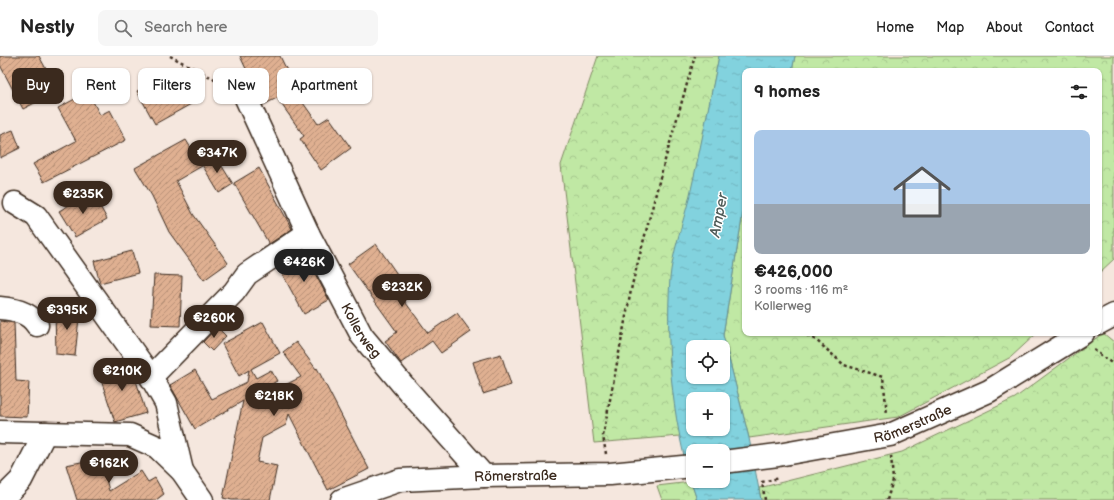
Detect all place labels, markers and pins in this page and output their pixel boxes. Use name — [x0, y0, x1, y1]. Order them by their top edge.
pin: €347K — [189, 140, 245, 174]
pin: €235K — [55, 181, 111, 215]
pin: €426K — [276, 249, 332, 283]
pin: €232K — [374, 274, 430, 308]
pin: €395K — [39, 297, 95, 331]
pin: €260K — [186, 305, 242, 339]
pin: €210K — [94, 358, 150, 392]
pin: €218K — [246, 383, 302, 417]
pin: €162K — [81, 450, 137, 484]

